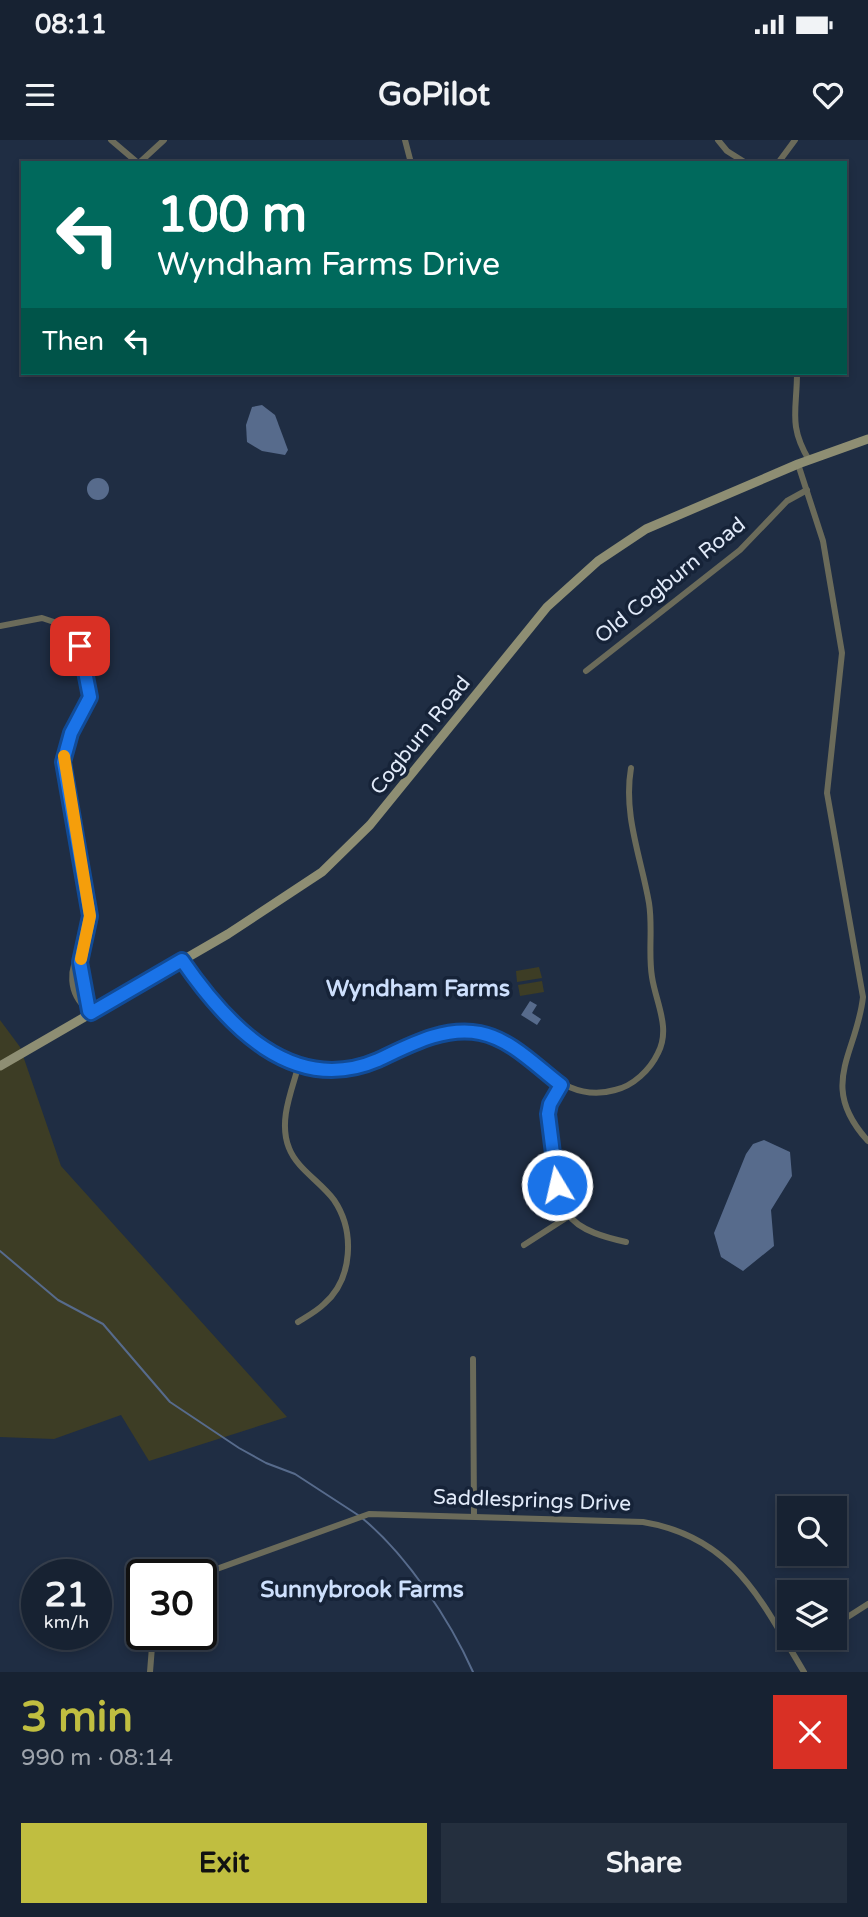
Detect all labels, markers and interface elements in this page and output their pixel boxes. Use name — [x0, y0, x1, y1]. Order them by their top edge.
text: 08:11 — [35, 9, 107, 40]
icon: menu — [21, 76, 59, 114]
text: GoPilot — [378, 76, 490, 114]
icon: heart — [809, 76, 847, 114]
text: 100 m — [157, 186, 307, 245]
icon: left — [42, 189, 133, 280]
text: Wyndham Farms Drive — [157, 246, 500, 284]
icon: left — [118, 322, 156, 360]
text: Then — [42, 326, 104, 357]
street label: Old Cogburn Road — [590, 512, 751, 649]
pin — [50, 616, 110, 676]
icon: arrive — [61, 627, 99, 665]
street label: Cogburn Road — [365, 671, 476, 800]
district label: Wyndham Farms — [326, 975, 510, 1003]
position arrow — [520, 1148, 594, 1222]
street label: Saddlesprings Drive — [432, 1485, 632, 1516]
map controls — [777, 1496, 847, 1650]
button: search — [777, 1496, 847, 1566]
speed limit sign: 30 — [126, 1559, 217, 1650]
text: 21 — [45, 1574, 88, 1616]
district label: Sunnybrook Farms — [260, 1576, 464, 1604]
button: layers — [777, 1580, 847, 1650]
text: km/h — [44, 1611, 89, 1633]
text: 3 min — [21, 1692, 133, 1743]
button: close — [773, 1695, 847, 1769]
text: 990 m · 08:14 — [21, 1744, 173, 1772]
button: Exit — [21, 1823, 427, 1903]
button: Share — [441, 1823, 847, 1903]

